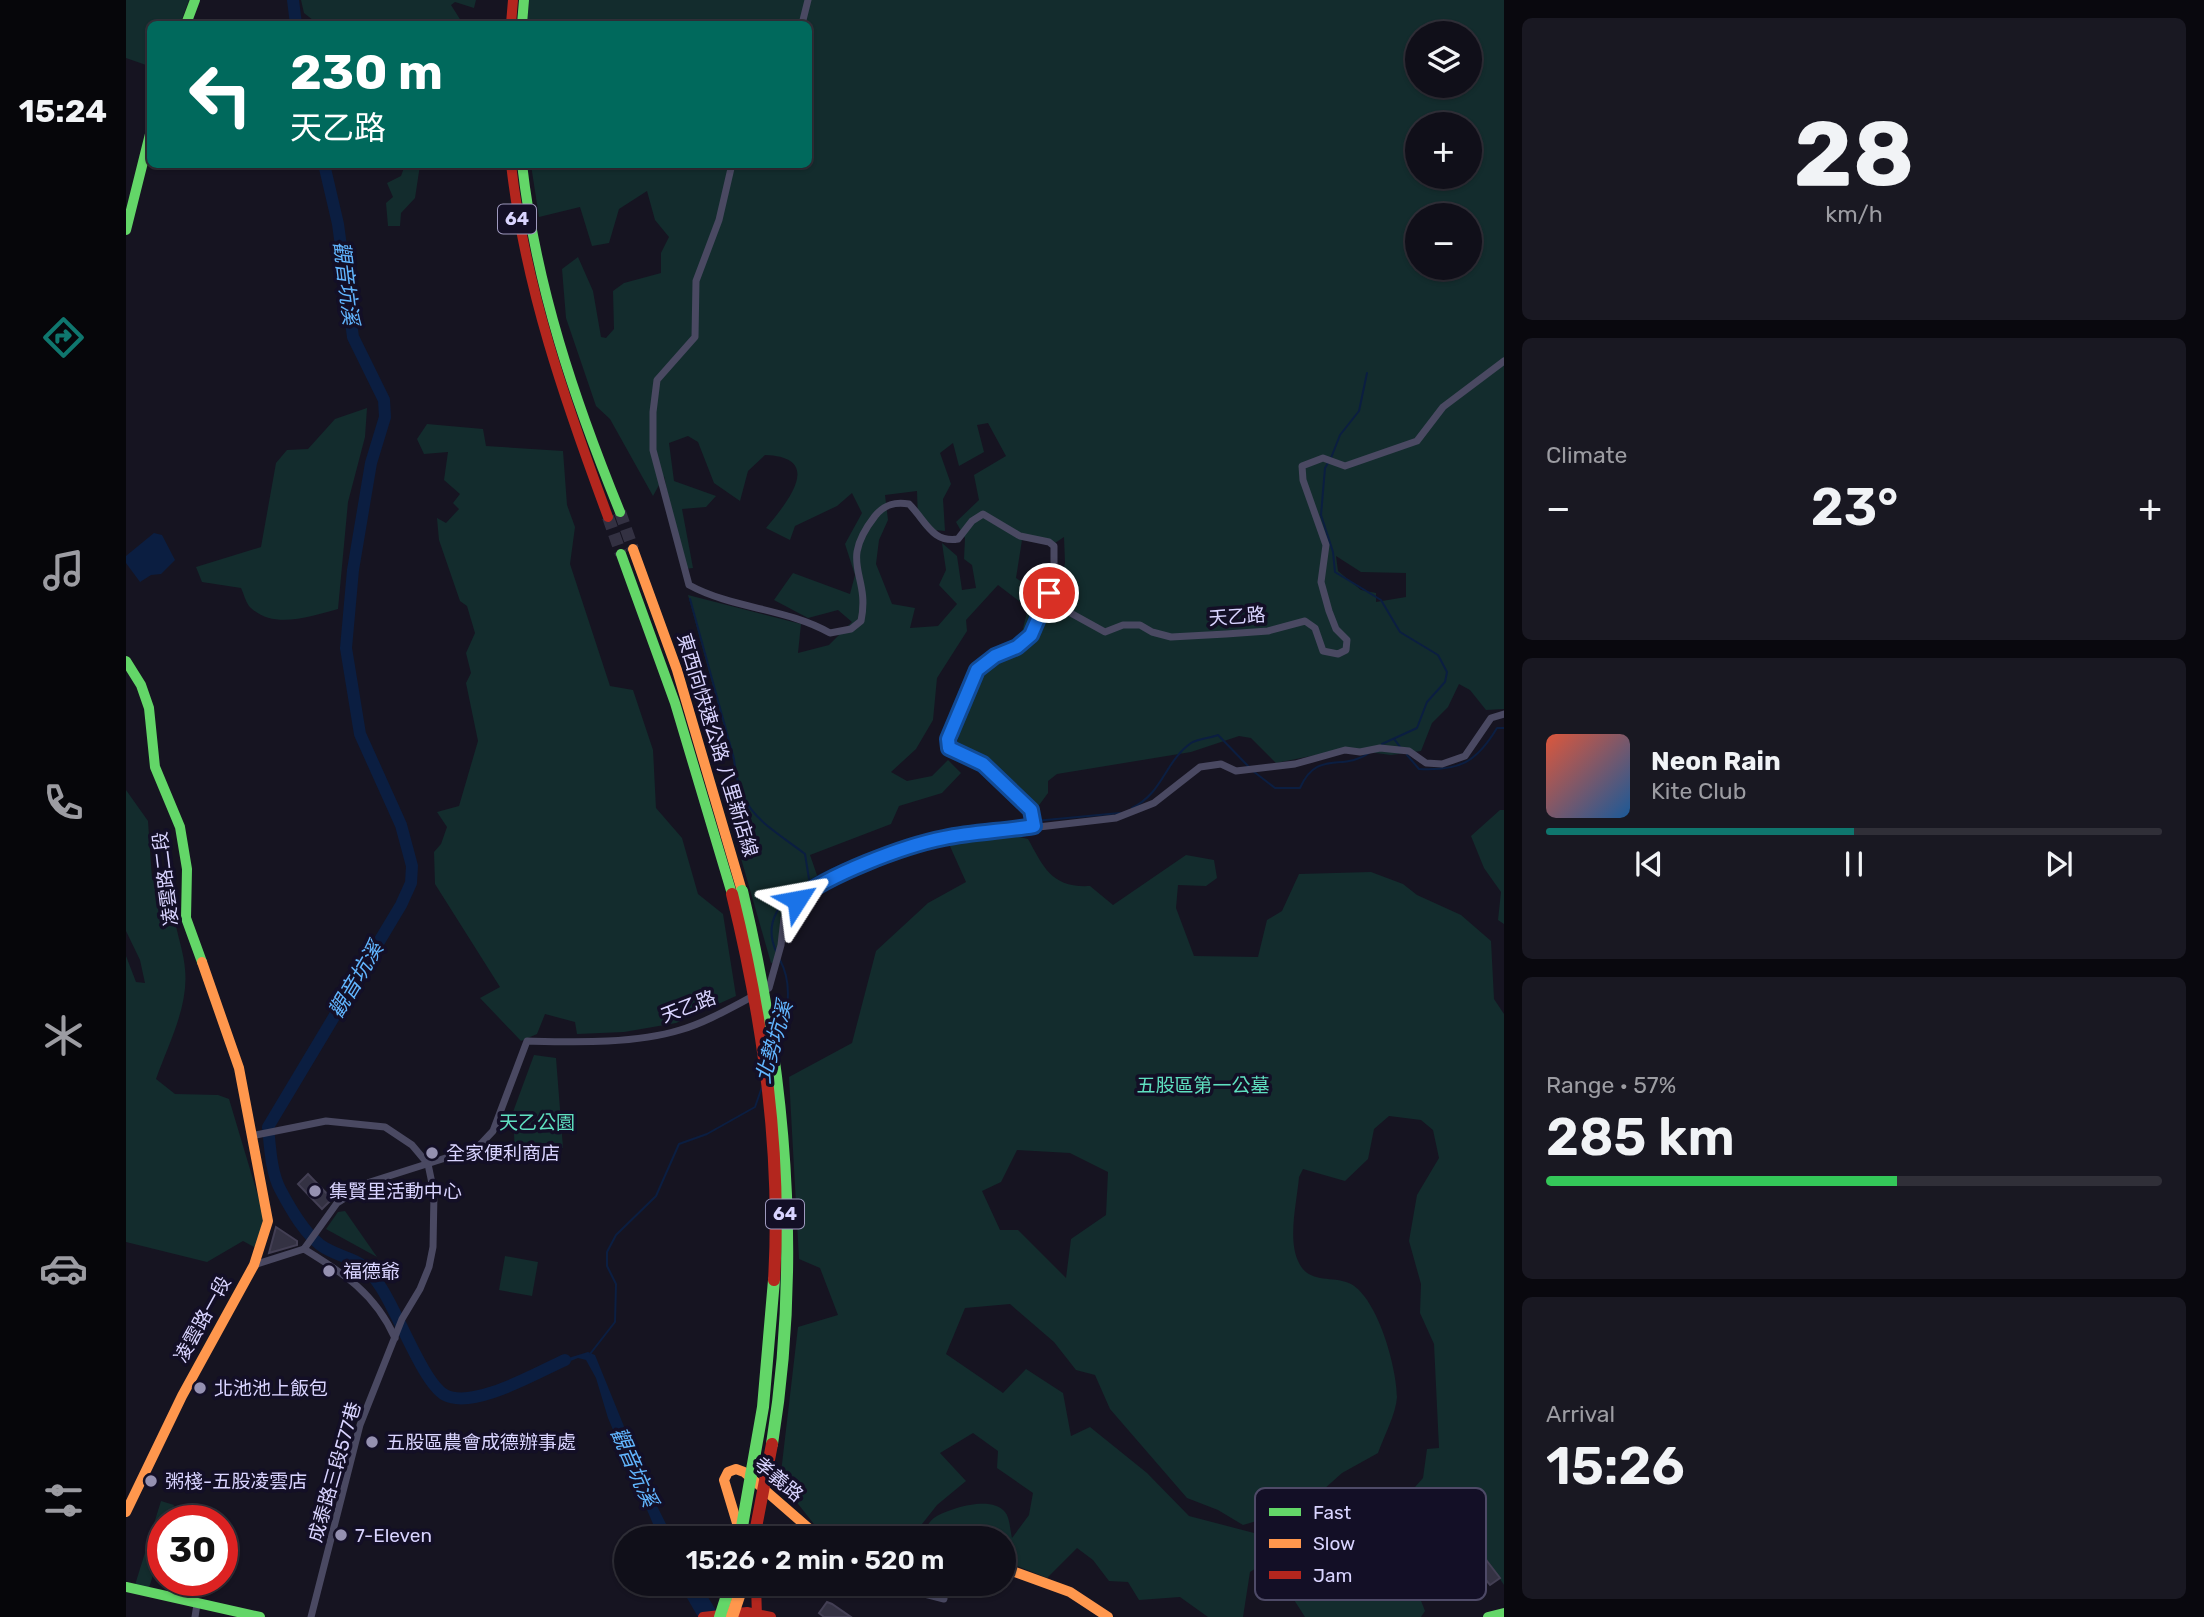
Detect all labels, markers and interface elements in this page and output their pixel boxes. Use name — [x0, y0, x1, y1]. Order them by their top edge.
map controls — [1405, 21, 1482, 280]
button: layers — [1405, 21, 1482, 98]
text: 230 m — [290, 43, 443, 101]
icon: left — [175, 49, 266, 140]
text: 15:24 — [19, 92, 107, 130]
text: 28 — [1794, 100, 1914, 208]
text: 天乙路 — [290, 109, 386, 147]
button: + — [1405, 112, 1482, 189]
text: km/h — [1825, 200, 1883, 228]
button: − — [1405, 203, 1482, 280]
road number: 64 — [498, 204, 536, 233]
water label: 觀音坑溪 — [329, 240, 364, 329]
icon: directions — [39, 313, 88, 362]
text: Climate — [1546, 441, 1627, 469]
text: 23° — [1811, 476, 1898, 538]
text: − — [1546, 485, 1571, 531]
text: + — [2138, 485, 2162, 531]
icon: music — [39, 546, 88, 595]
pin — [1019, 563, 1079, 623]
icon: arrive — [1030, 574, 1068, 612]
street label: 天乙路 — [1208, 603, 1266, 630]
street label: 東西向快速公路 八里新店線 — [673, 631, 763, 860]
text: Neon Rain — [1651, 746, 1781, 777]
text: Kite Club — [1651, 777, 1746, 805]
icon: phone — [39, 778, 88, 827]
street label: 凌雲路二段 — [148, 830, 183, 927]
icon: previous — [1630, 845, 1668, 883]
icon: pause — [1835, 845, 1873, 883]
icon: next — [2040, 845, 2078, 883]
position arrow — [760, 863, 834, 937]
water label: 觀音坑溪 — [323, 935, 389, 1022]
street label: 天乙路 — [657, 986, 719, 1027]
water label: 北勢坑溪 — [750, 995, 798, 1086]
icon: climate — [39, 1011, 88, 1060]
text: Range · 57% — [1546, 1071, 1676, 1099]
park label: 五股區第一公墓 — [1136, 1074, 1270, 1097]
text: 285 km — [1546, 1106, 1735, 1168]
park label: 天乙公園 — [499, 1111, 575, 1134]
place label: 全家便利商店 — [446, 1142, 560, 1165]
marker: 全家便利商店 — [424, 1145, 440, 1161]
place label: 集賢里活動中心 — [329, 1180, 462, 1203]
marker: 集賢里活動中心 — [307, 1183, 323, 1199]
road number: 64 — [766, 1199, 804, 1228]
icon: car — [39, 1244, 88, 1293]
place label: 福德爺 — [343, 1260, 400, 1283]
marker: 福德爺 — [321, 1263, 337, 1279]
street label: 凌雲路一段 — [169, 1272, 236, 1366]
place label: 北池池上飯包 — [214, 1377, 328, 1400]
marker: 北池池上飯包 — [192, 1380, 208, 1396]
street label: 成泰路三段577巷 — [303, 1399, 365, 1545]
text: Arrival — [1546, 1400, 1615, 1428]
water label: 觀音坑溪 — [606, 1423, 664, 1513]
place label: 五股區農會成德辦事處 — [386, 1431, 576, 1454]
marker: 五股區農會成德辦事處 — [364, 1434, 380, 1450]
text: 15:26 — [1546, 1435, 1685, 1497]
street label: 孝義路 — [749, 1452, 808, 1507]
place label: 粥棧-五股凌雲店 — [165, 1470, 307, 1493]
marker: 粥棧-五股凌雲店 — [143, 1473, 159, 1489]
icon: filters — [39, 1476, 88, 1525]
legend — [1255, 1488, 1486, 1600]
text: Fast — [1313, 1501, 1352, 1524]
speed limit sign: 30 — [147, 1505, 238, 1596]
place label: 7-Eleven — [355, 1524, 432, 1547]
marker: 7-Eleven — [333, 1527, 349, 1543]
text: Slow — [1313, 1532, 1355, 1555]
text: 15:26 · 2 min · 520 m — [686, 1545, 944, 1576]
text: Jam — [1313, 1564, 1352, 1587]

